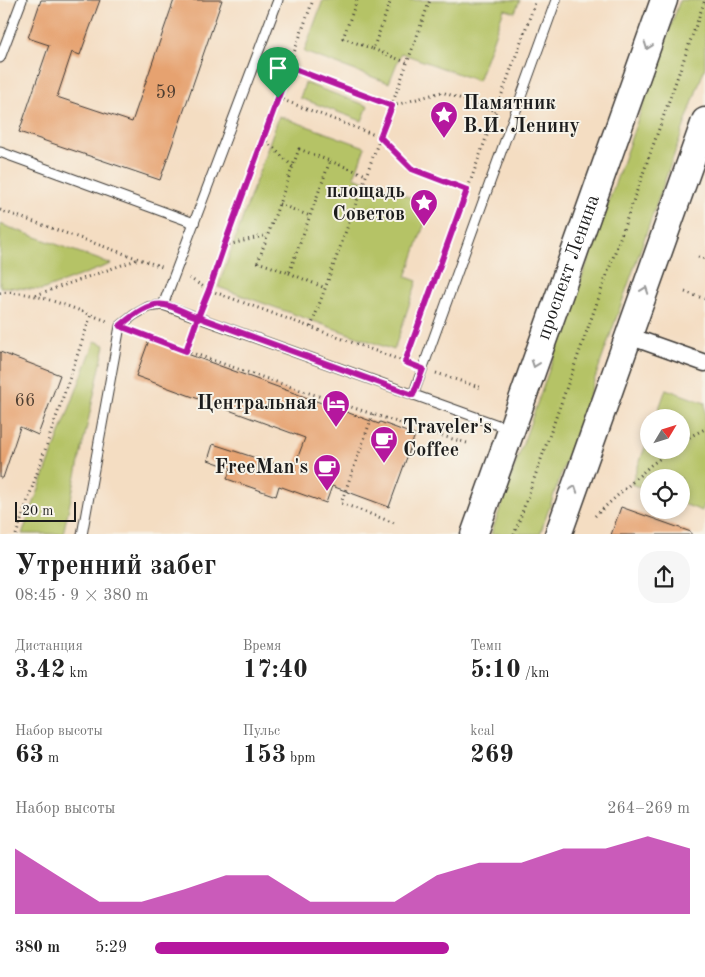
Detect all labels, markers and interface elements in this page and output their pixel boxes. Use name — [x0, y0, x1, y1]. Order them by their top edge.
one-way arrow — [644, 41, 654, 50]
pin — [257, 47, 299, 98]
icon: arrive — [264, 54, 292, 82]
house number: 59 — [156, 84, 176, 102]
place label: Памятник В.И. Ленину — [463, 94, 580, 137]
place icon: Памятник В.И. Ленину — [429, 100, 459, 139]
place label: площадь Советов — [327, 182, 405, 225]
place icon: площадь Советов — [409, 188, 439, 227]
street label: проспект Ленина — [534, 192, 604, 343]
one-way arrow — [639, 286, 649, 294]
one-way arrow — [531, 359, 541, 368]
hotel icon: Центральная — [321, 389, 351, 428]
house number: 66 — [15, 392, 35, 410]
place label: Центральная — [197, 394, 317, 414]
north arrow — [640, 409, 690, 459]
map controls — [640, 409, 690, 519]
place label: Traveler's Coffee — [403, 418, 492, 461]
cafe icon: Traveler's Coffee — [369, 425, 399, 464]
cafe icon: FreeMan's — [312, 453, 342, 492]
place label: FreeMan's — [215, 458, 308, 478]
button: locate — [640, 469, 690, 519]
one-way arrow — [569, 485, 579, 493]
scale bar — [15, 500, 76, 523]
text: 20 m — [22, 504, 53, 518]
button: share — [638, 551, 690, 603]
text: Утренний забег — [15, 553, 216, 581]
text: 08:45 · 9 × 380 m — [15, 588, 148, 604]
text: Дистанция — [15, 639, 83, 653]
text: Время — [243, 639, 281, 653]
text: Темп — [470, 639, 502, 653]
text: 3.42 — [15, 658, 66, 683]
text: 17:40 — [243, 658, 308, 683]
text: 5:10 — [470, 658, 521, 683]
text: km — [66, 666, 88, 680]
text: /km — [521, 666, 549, 680]
text: Набор высоты — [15, 724, 103, 738]
text: Пульс — [243, 724, 280, 738]
text: kcal — [470, 724, 494, 738]
text: 63 — [15, 743, 44, 768]
text: 153 — [243, 743, 286, 768]
text: 269 — [470, 743, 514, 768]
text: m — [44, 751, 59, 765]
text: bpm — [286, 751, 316, 765]
text: Набор высоты — [15, 801, 115, 817]
text: 264–269 m — [607, 801, 690, 817]
text: 380 m — [15, 940, 60, 956]
text: 5:29 — [95, 940, 127, 956]

